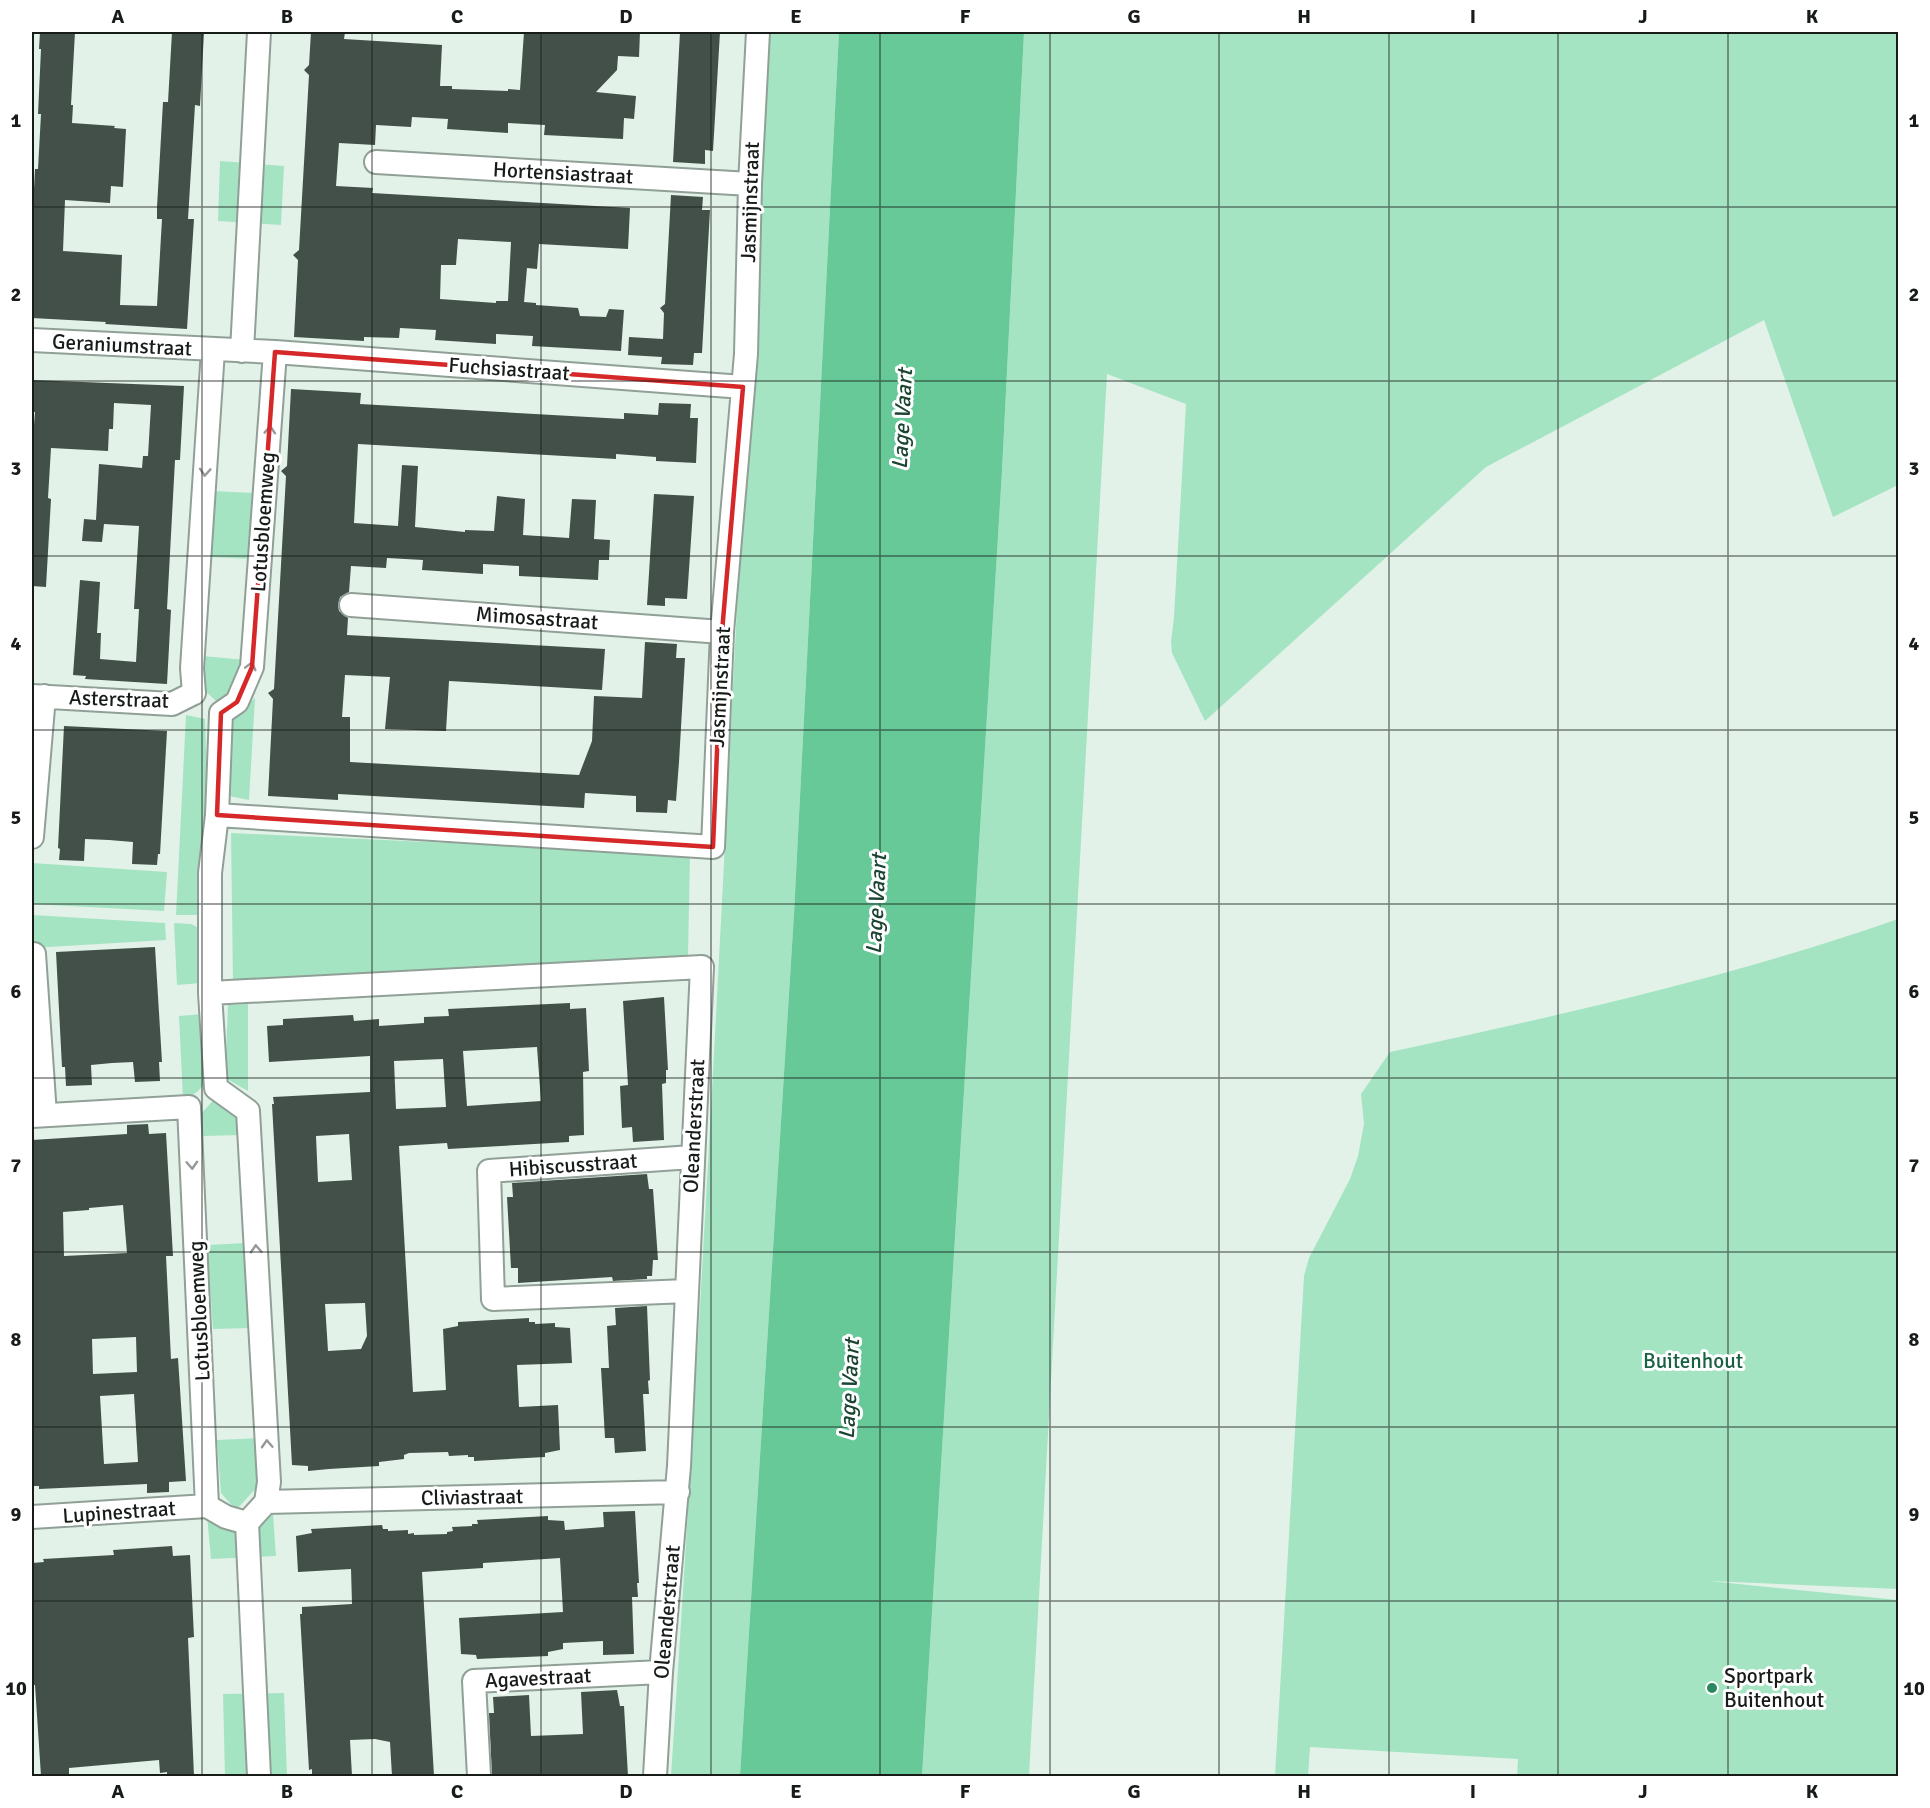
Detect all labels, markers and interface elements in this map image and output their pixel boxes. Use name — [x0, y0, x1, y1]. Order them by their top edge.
text: A — [112, 4, 125, 29]
text: B — [281, 4, 293, 29]
text: C — [451, 4, 463, 29]
text: D — [619, 4, 633, 29]
text: E — [790, 4, 802, 29]
text: F — [960, 4, 971, 29]
text: G — [1127, 4, 1141, 29]
text: H — [1297, 4, 1311, 29]
text: I — [1470, 4, 1476, 29]
text: J — [1638, 4, 1648, 29]
text: K — [1806, 4, 1819, 29]
text: 1 — [11, 108, 22, 133]
text: 1 — [1909, 108, 1920, 133]
street label: Jasmijnstraat — [735, 141, 765, 263]
street label: Hortensiastraat — [492, 156, 634, 190]
text: 2 — [11, 282, 21, 307]
text: 2 — [1909, 282, 1919, 307]
street label: Geraniumstraat — [51, 328, 193, 362]
street label: Fuchsiastraat — [448, 352, 570, 386]
water label: Lage Vaart — [886, 366, 918, 470]
one-way arrow — [263, 425, 276, 434]
street label: Lotusbloemweg — [245, 451, 281, 593]
text: 3 — [11, 456, 21, 481]
text: 3 — [1909, 456, 1919, 481]
one-way arrow — [199, 467, 212, 476]
street label: Mimosastraat — [475, 601, 599, 635]
street label: Jasmijnstraat — [704, 626, 736, 748]
text: 4 — [11, 631, 22, 656]
text: 4 — [1909, 631, 1920, 656]
one-way arrow — [243, 661, 256, 671]
street label: Asterstraat — [69, 684, 169, 714]
text: 5 — [11, 805, 21, 830]
text: 5 — [1909, 805, 1919, 830]
water label: Lage Vaart — [860, 851, 892, 955]
text: 6 — [11, 979, 22, 1004]
text: 6 — [1909, 979, 1920, 1004]
street label: Oleanderstraat — [678, 1058, 710, 1194]
street label: Hibiscusstraat — [508, 1148, 638, 1182]
text: 7 — [11, 1153, 22, 1178]
text: 7 — [1909, 1153, 1920, 1178]
one-way arrow — [186, 1161, 199, 1170]
street label: Lotusbloemweg — [182, 1240, 216, 1382]
one-way arrow — [249, 1245, 262, 1254]
text: 8 — [11, 1327, 22, 1352]
text: 8 — [1909, 1327, 1920, 1352]
water label: Lage Vaart — [833, 1336, 865, 1440]
park label: Buitenhout — [1643, 1348, 1743, 1374]
one-way arrow — [261, 1439, 274, 1448]
street label: Cliviastraat — [421, 1483, 523, 1511]
street label: Lupinestraat — [62, 1495, 176, 1529]
text: 9 — [11, 1502, 22, 1527]
text: 9 — [1909, 1502, 1920, 1527]
street label: Oleanderstraat — [648, 1544, 686, 1680]
street label: Agavestraat — [484, 1662, 592, 1694]
place label: Sportpark Buitenhout — [1724, 1663, 1824, 1713]
text: 10 — [5, 1676, 27, 1701]
text: 10 — [1903, 1676, 1925, 1701]
marker: Sportpark Buitenhout — [1705, 1681, 1719, 1695]
text: A — [112, 1779, 125, 1804]
text: B — [281, 1779, 293, 1804]
text: C — [451, 1779, 463, 1804]
text: D — [619, 1779, 633, 1804]
text: E — [790, 1779, 802, 1804]
text: F — [960, 1779, 971, 1804]
text: G — [1127, 1779, 1141, 1804]
text: H — [1297, 1779, 1311, 1804]
text: I — [1470, 1779, 1476, 1804]
text: J — [1638, 1779, 1648, 1804]
text: K — [1806, 1779, 1819, 1804]

